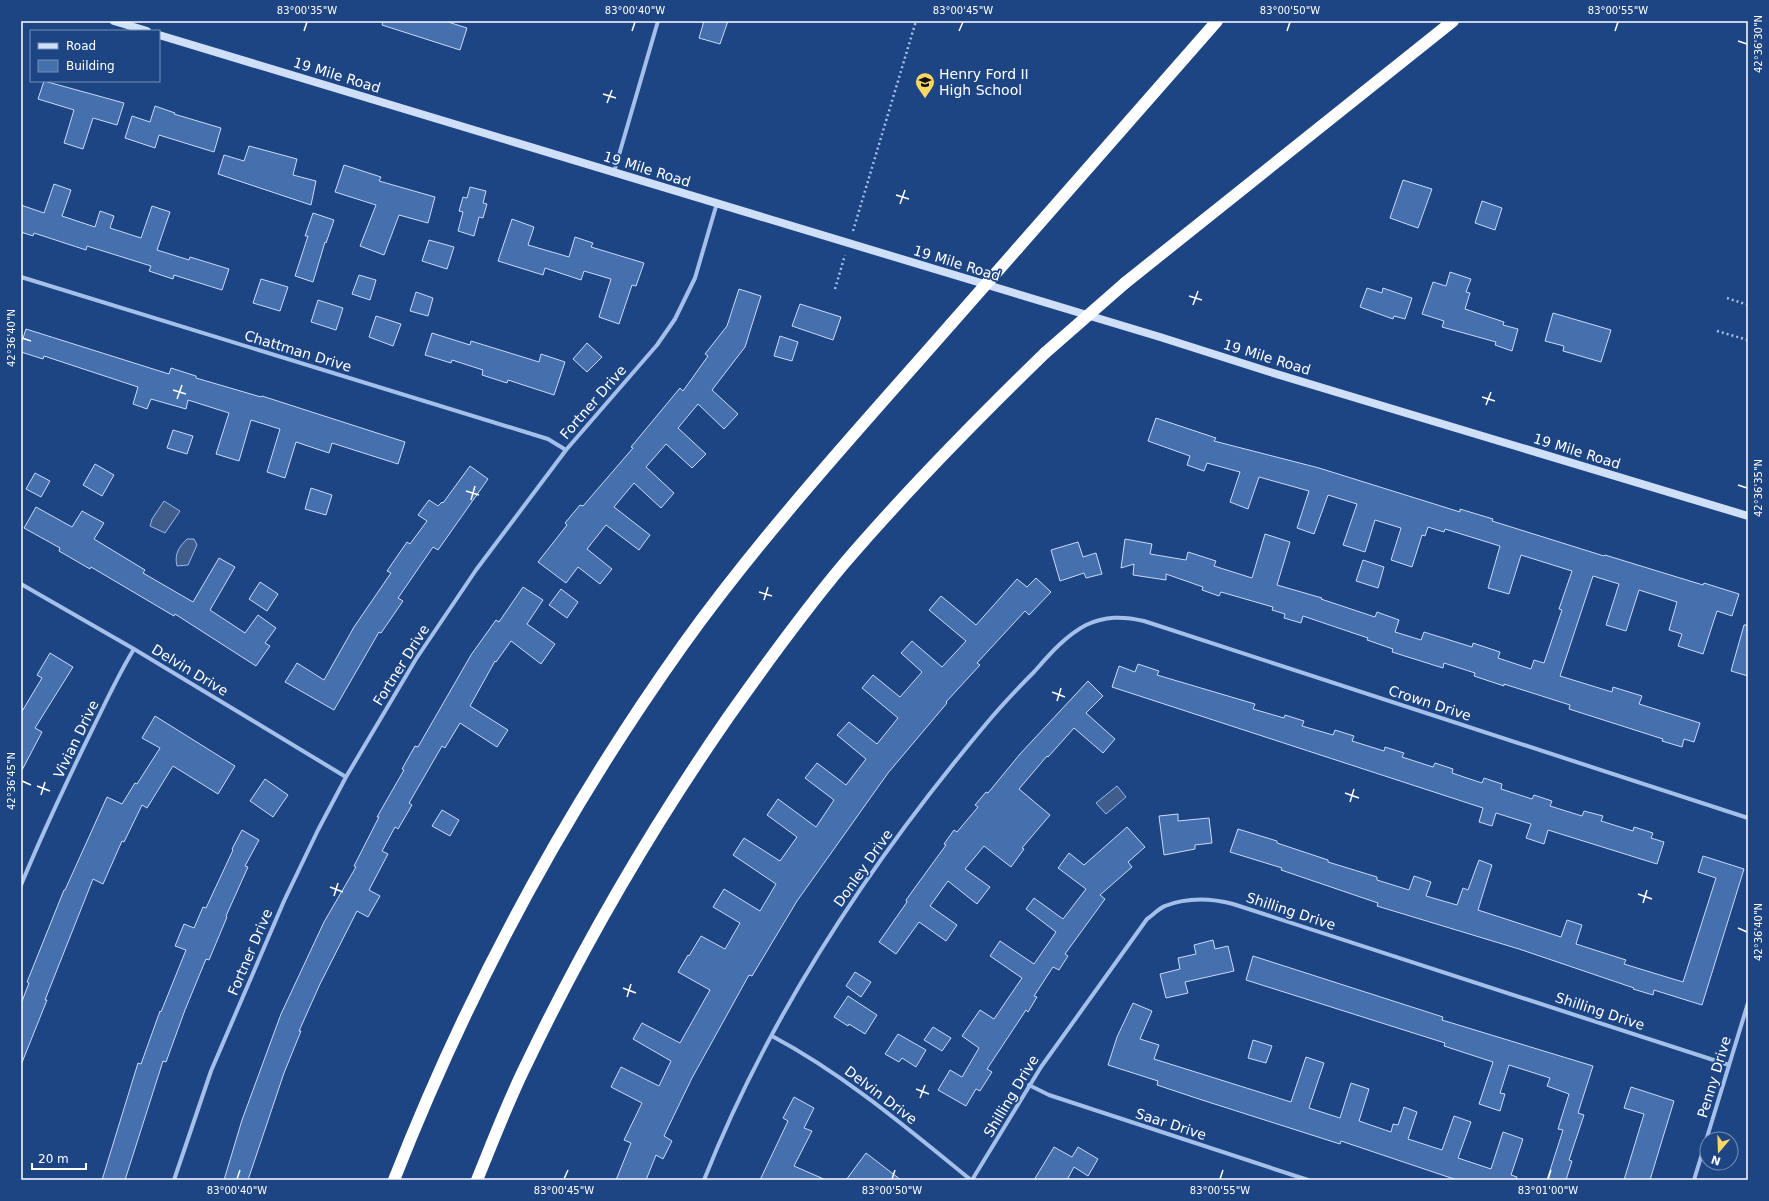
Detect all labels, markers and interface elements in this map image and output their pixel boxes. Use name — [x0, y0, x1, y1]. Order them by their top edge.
text: 83°00'35"W — [277, 5, 337, 16]
text: 83°00'40"W — [605, 5, 665, 16]
text: 83°00'45"W — [933, 5, 993, 16]
text: 83°00'50"W — [1260, 5, 1320, 16]
text: 83°00'55"W — [1588, 5, 1648, 16]
text: 42°36'30"N — [1753, 15, 1764, 73]
legend — [30, 30, 160, 82]
text: Road — [66, 39, 96, 53]
street label: 19 Mile Road — [291, 54, 383, 96]
text: Building — [66, 59, 115, 73]
place label: Henry Ford II High School — [939, 66, 1029, 98]
school or university icon: Henry Ford II High School — [914, 71, 936, 99]
street label: 19 Mile Road — [601, 148, 693, 190]
street label: 19 Mile Road — [911, 242, 1003, 284]
text: 42°36'40"N — [6, 309, 17, 367]
street label: Chattman Drive — [243, 327, 353, 375]
street label: 19 Mile Road — [1221, 336, 1313, 378]
street label: Fortner Drive — [557, 362, 629, 442]
street label: 19 Mile Road — [1531, 430, 1623, 472]
text: 42°36'35"N — [1753, 459, 1764, 517]
street label: Fortner Drive — [370, 622, 432, 708]
street label: Delvin Drive — [149, 641, 231, 699]
street label: Crown Drive — [1387, 682, 1473, 724]
street label: Vivian Drive — [50, 697, 102, 781]
text: 42°36'45"N — [6, 752, 17, 810]
street label: Donley Drive — [830, 826, 896, 910]
street label: Shilling Drive — [1244, 889, 1338, 933]
text: 42°36'40"N — [1753, 903, 1764, 961]
street label: Fortner Drive — [225, 906, 275, 998]
street label: Shilling Drive — [1553, 989, 1647, 1033]
street label: Penny Drive — [1694, 1034, 1734, 1120]
street label: Shilling Drive — [980, 1052, 1042, 1140]
street label: Delvin Drive — [842, 1063, 920, 1127]
street label: Saar Drive — [1134, 1105, 1208, 1143]
north arrow — [1699, 1131, 1739, 1171]
scale bar — [32, 1145, 86, 1171]
text: 20 m — [38, 1152, 69, 1166]
text: N — [1709, 1152, 1722, 1168]
text: 83°00'40"W — [207, 1185, 267, 1196]
text: 83°00'45"W — [534, 1185, 594, 1196]
text: 83°00'50"W — [862, 1185, 922, 1196]
text: 83°00'55"W — [1190, 1185, 1250, 1196]
text: 83°01'00"W — [1518, 1185, 1578, 1196]

